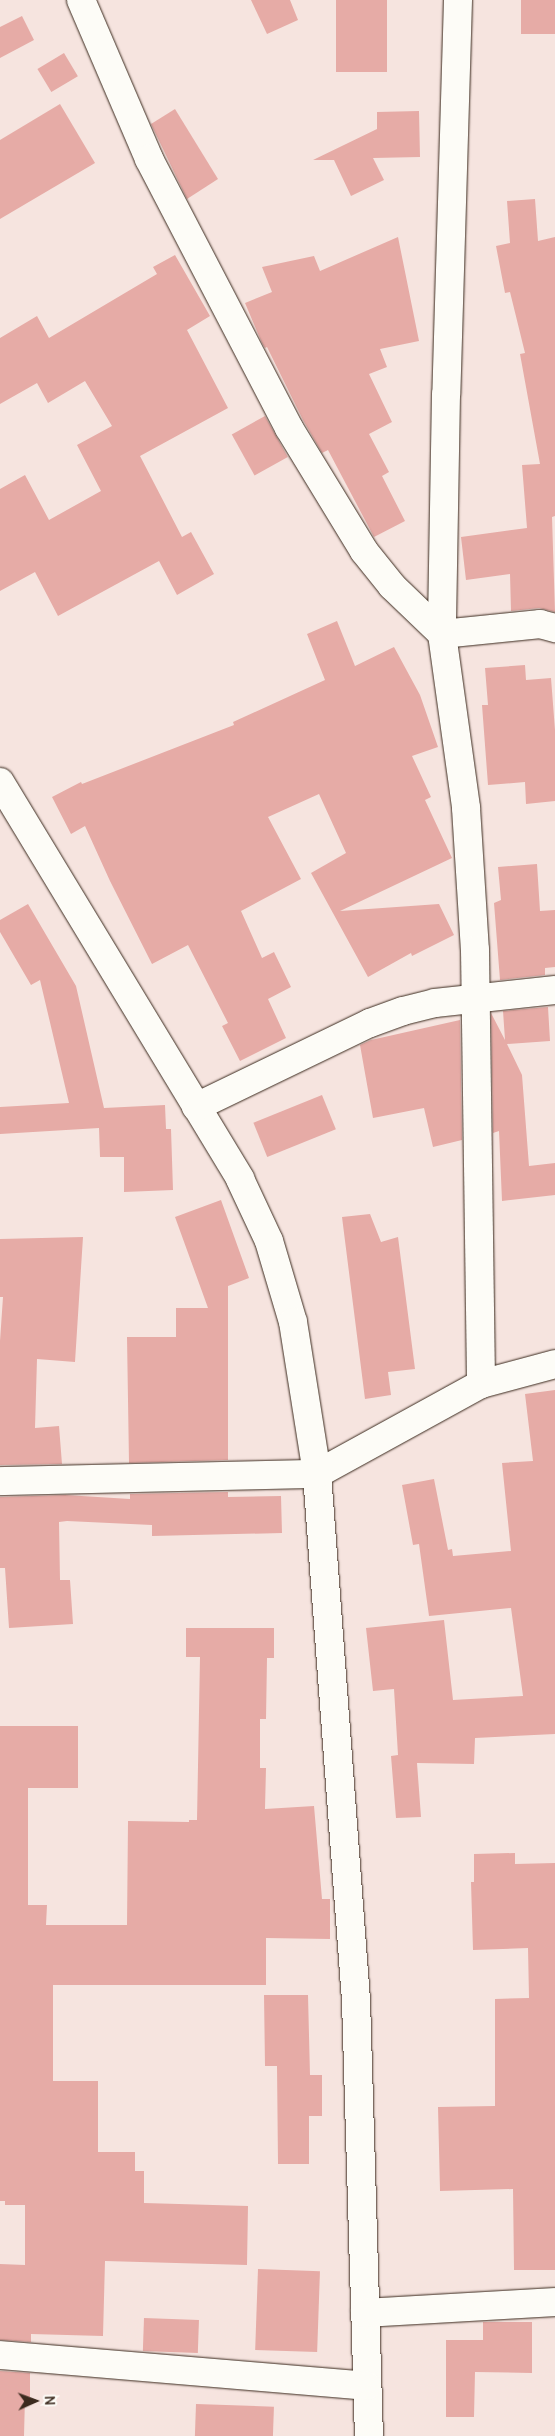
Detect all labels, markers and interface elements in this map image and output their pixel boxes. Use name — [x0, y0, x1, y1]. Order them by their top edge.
north arrow — [10, 2376, 60, 2426]
text: N — [41, 2395, 59, 2406]

